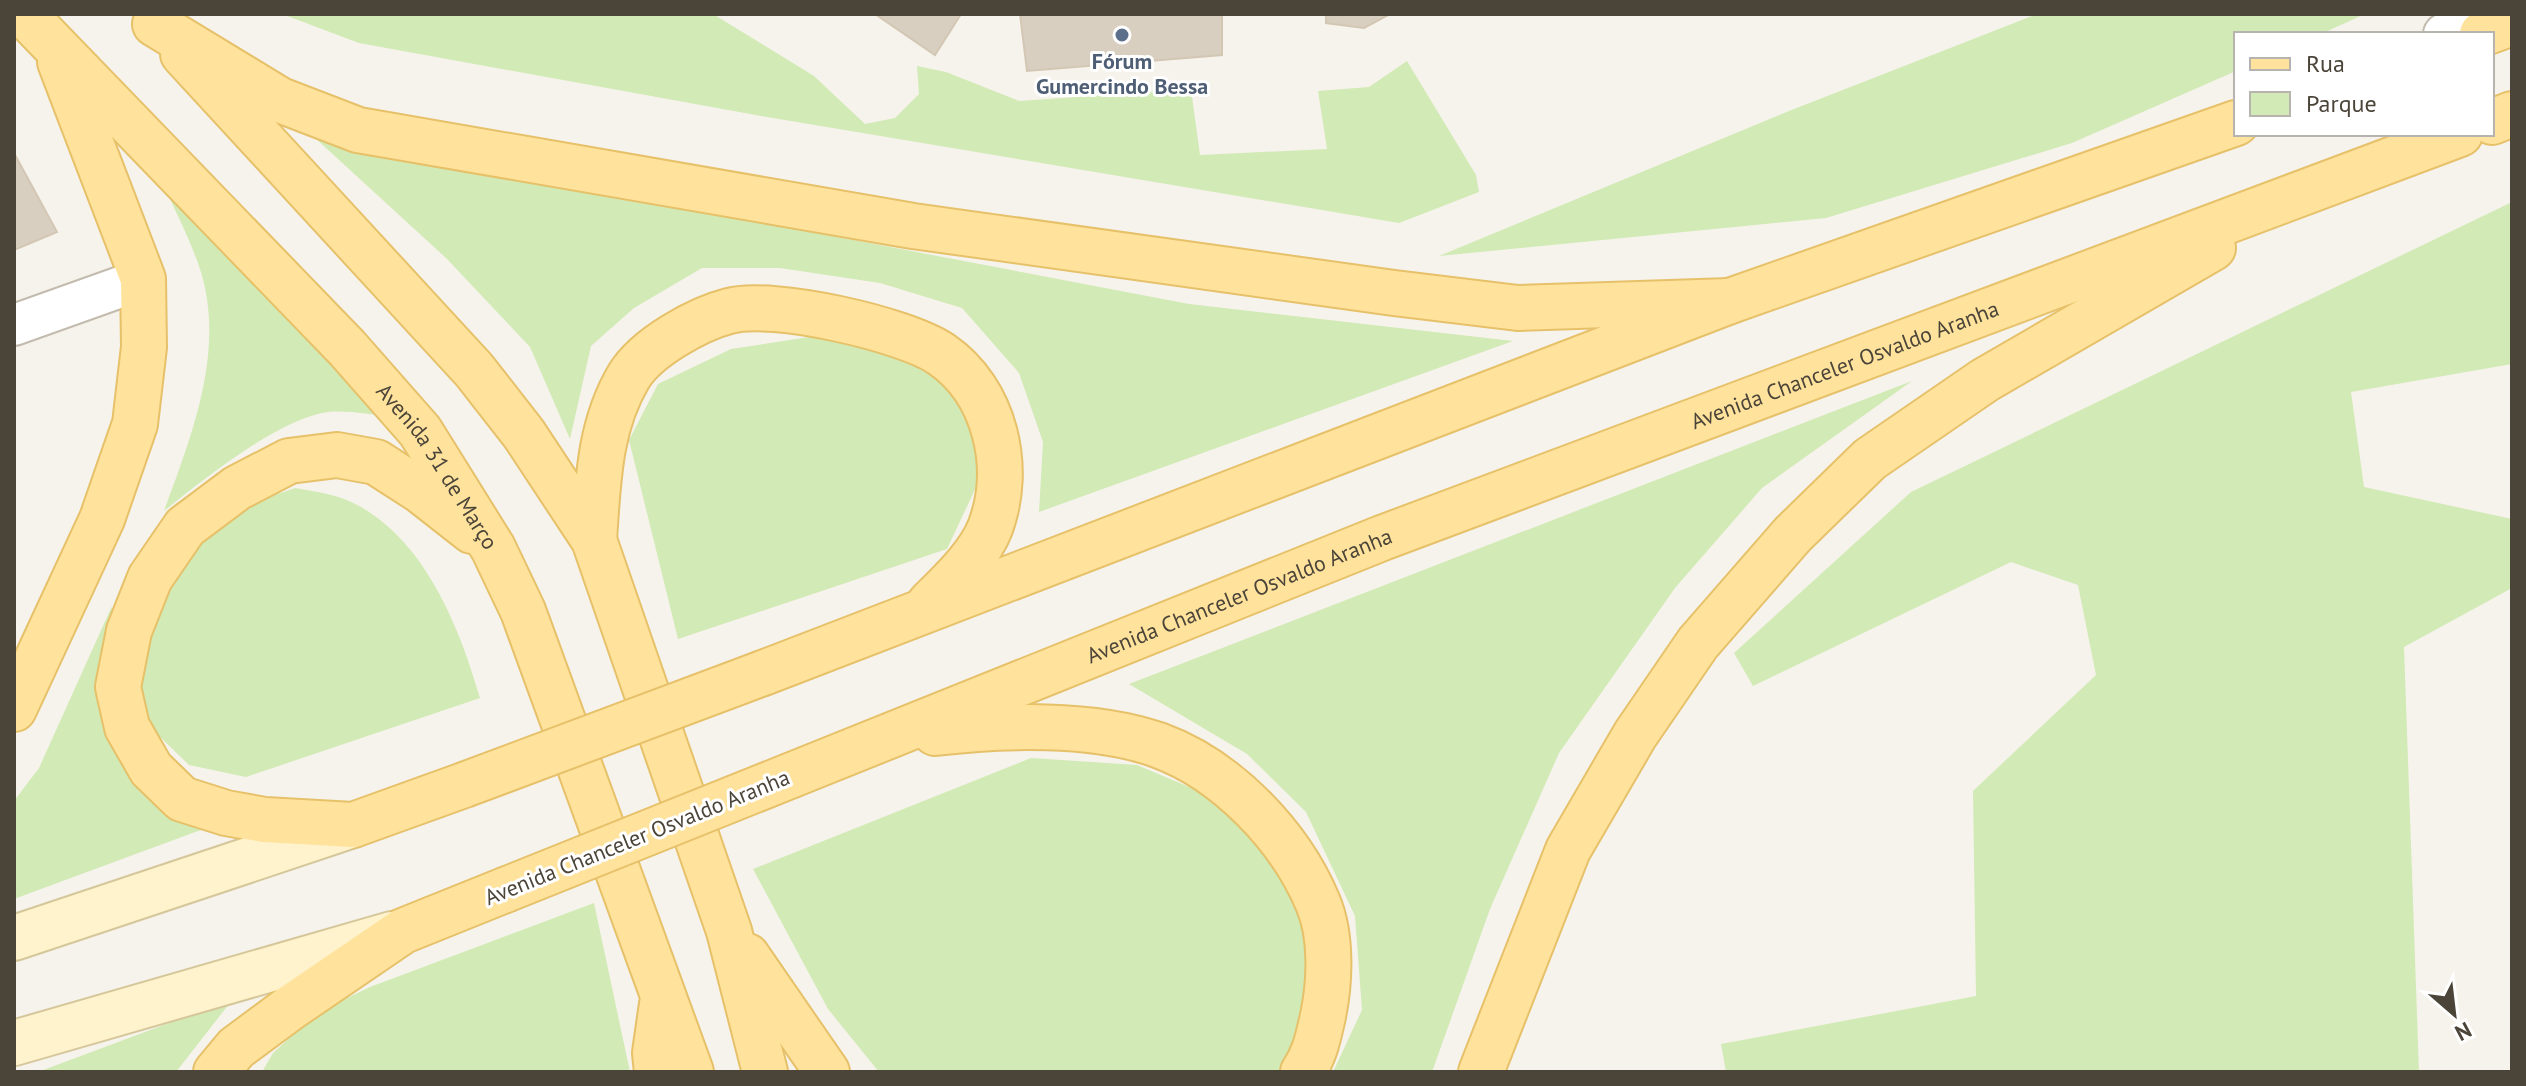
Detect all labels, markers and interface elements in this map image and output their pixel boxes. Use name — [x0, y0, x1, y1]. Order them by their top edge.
marker: Fórum Gumercindo Bessa — [1113, 26, 1131, 44]
legend — [2234, 32, 2494, 136]
place label: Fórum Gumercindo Bessa — [1036, 47, 1208, 100]
text: Rua — [2306, 48, 2345, 79]
text: Parque — [2306, 88, 2377, 119]
street label: Avenida Chanceler Osvaldo Aranha — [1687, 294, 2003, 435]
street label: Avenida 31 de Março — [370, 377, 504, 555]
street label: Avenida Chanceler Osvaldo Aranha — [1082, 522, 1396, 669]
street label: Avenida Chanceler Osvaldo Aranha — [480, 763, 794, 911]
north arrow — [2414, 974, 2494, 1054]
text: N — [2450, 1016, 2476, 1047]

